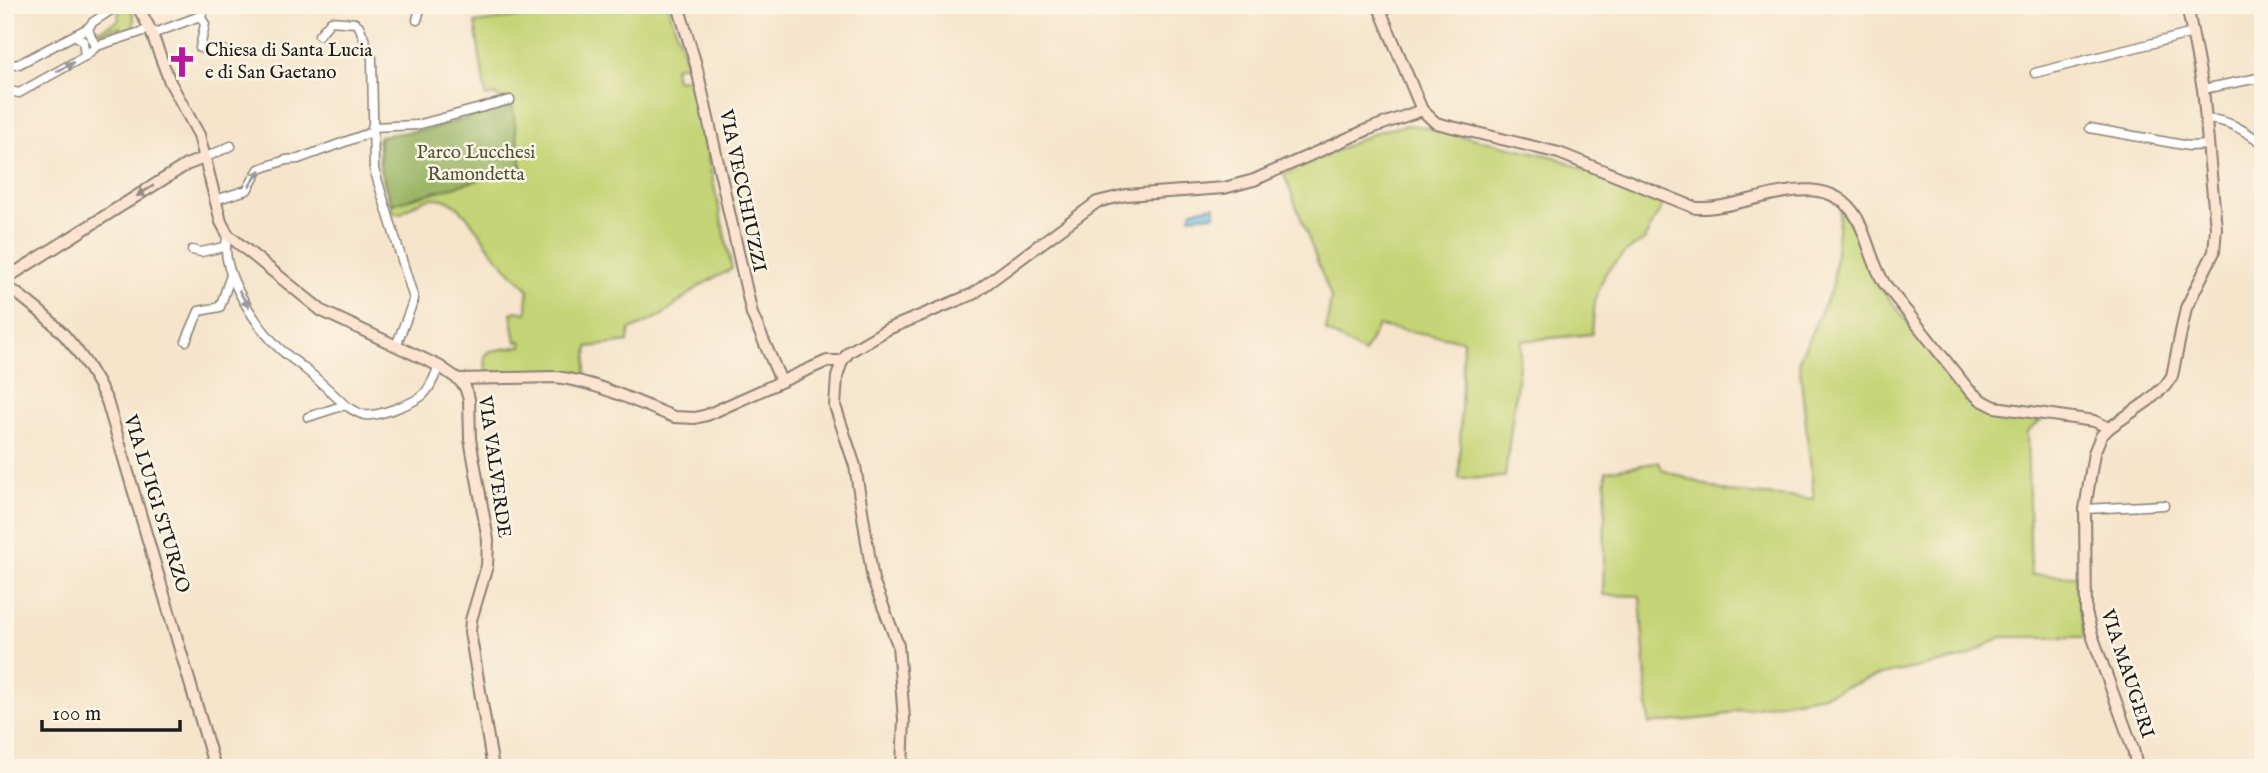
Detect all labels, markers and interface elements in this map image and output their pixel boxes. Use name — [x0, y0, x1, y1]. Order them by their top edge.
place label: Chiesa di Santa Lucia e di San Gaetano — [205, 39, 373, 85]
church icon: Chiesa di Santa Lucia e di San Gaetano — [165, 45, 199, 79]
one-way arrow — [55, 61, 75, 73]
street label: VIA VECCHIUZZI — [713, 106, 771, 275]
park label: Parco Lucchesi Ramondetta — [417, 141, 535, 187]
one-way arrow — [248, 168, 262, 187]
one-way arrow — [135, 184, 154, 197]
one-way arrow — [238, 289, 250, 309]
street label: VIA VALVERDE — [472, 393, 516, 540]
street label: VIA LUIGI STURZO — [117, 411, 195, 596]
street label: VIA MAUGERI — [2095, 606, 2159, 742]
scale bar — [42, 689, 180, 733]
text: 100 m — [52, 701, 101, 728]

